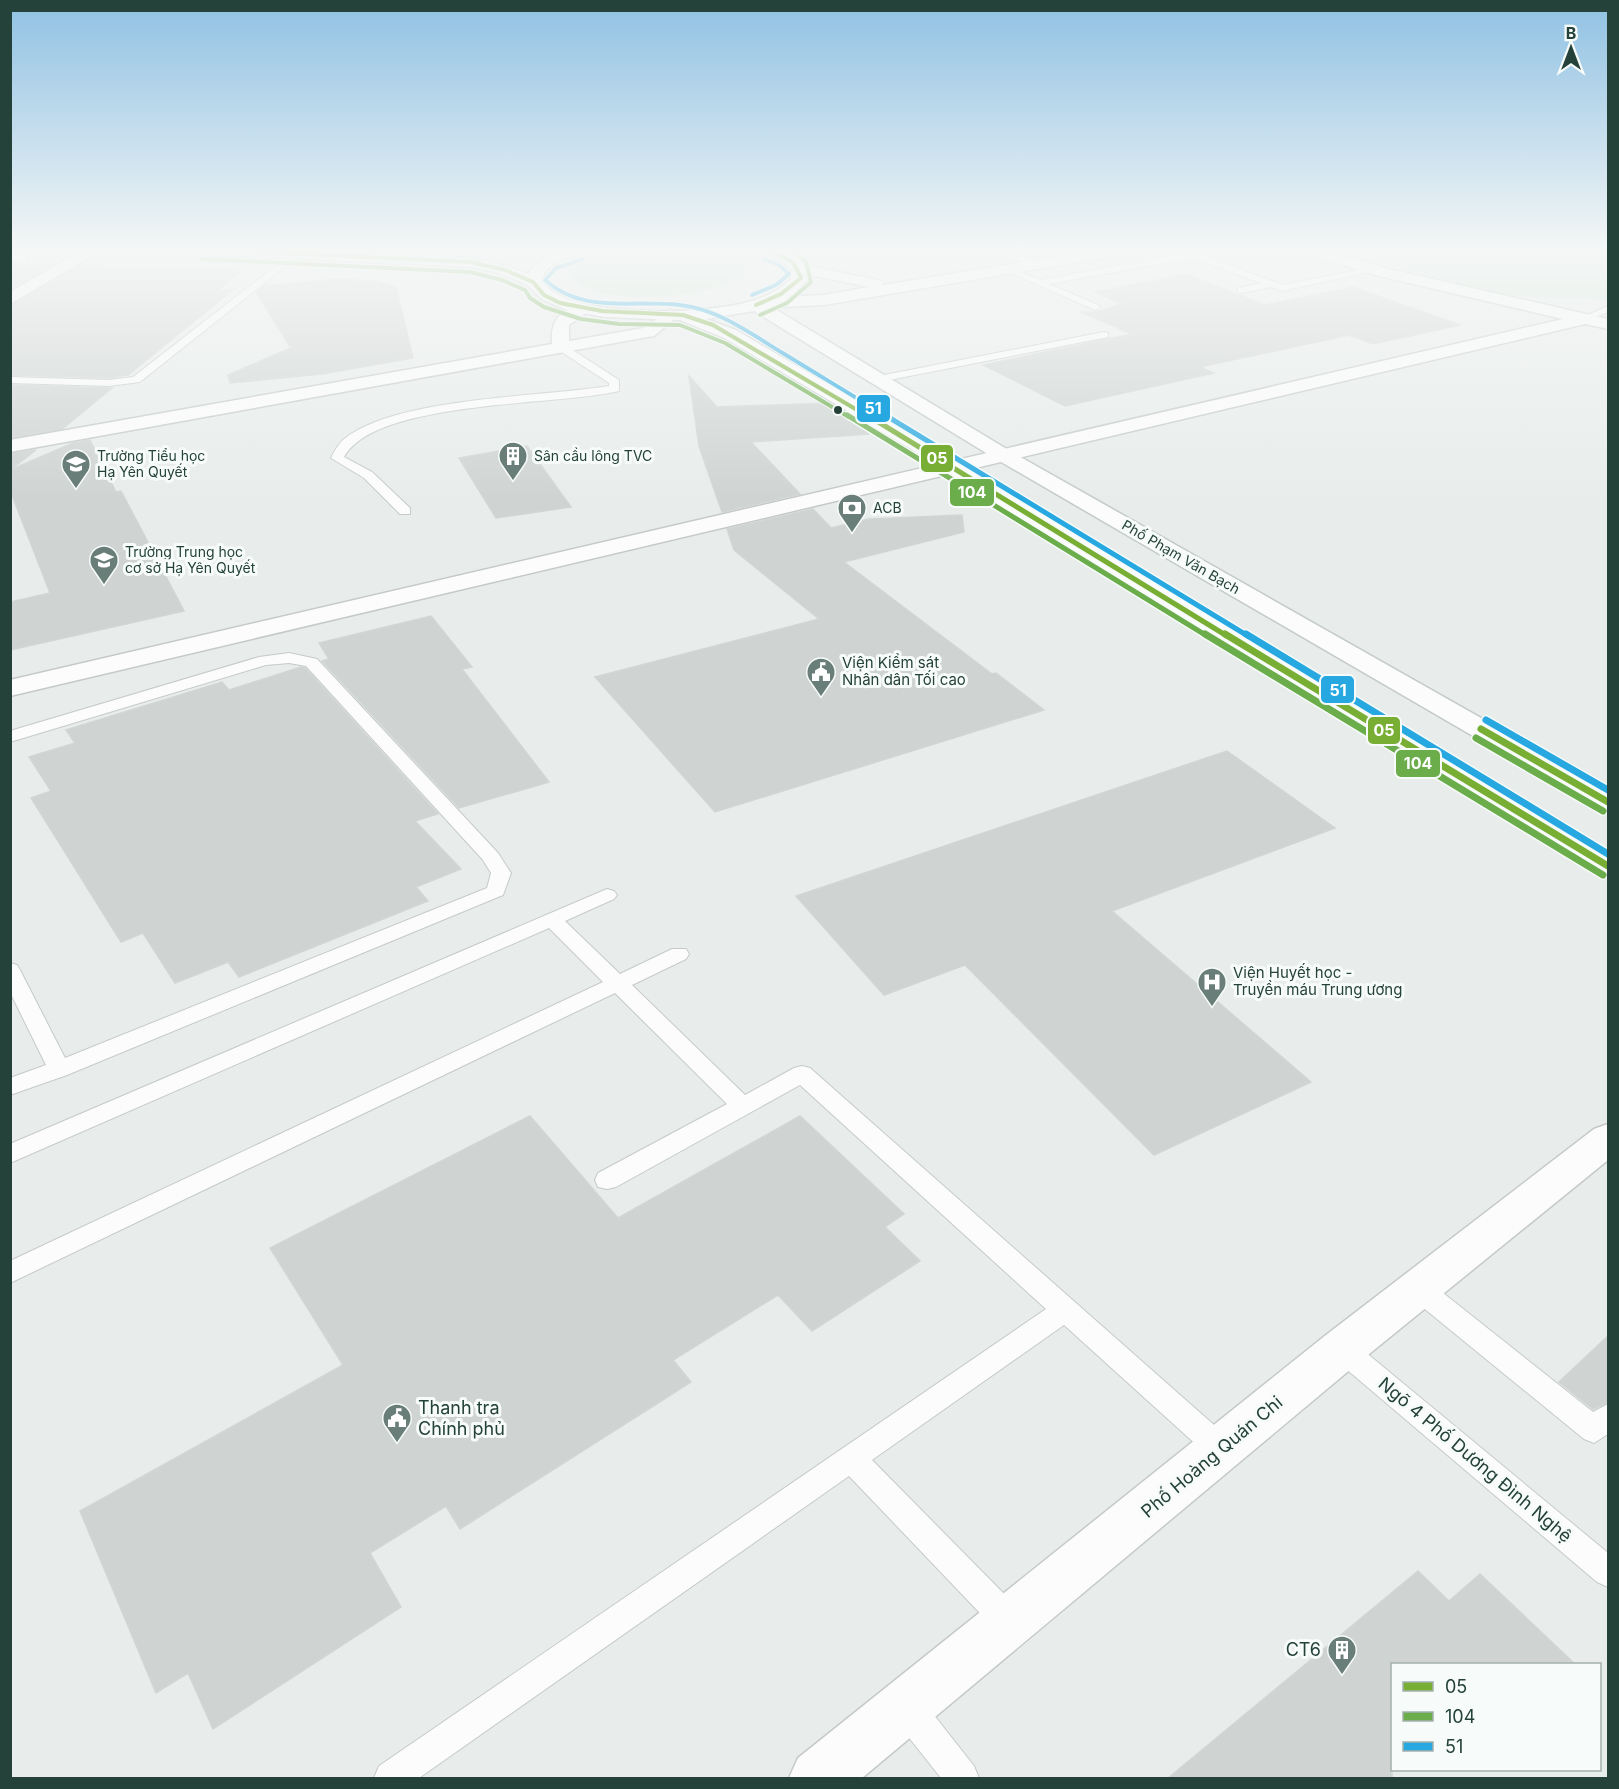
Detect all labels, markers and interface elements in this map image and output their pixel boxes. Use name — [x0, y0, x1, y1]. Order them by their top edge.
north arrow — [1541, 18, 1601, 78]
text: B — [1566, 23, 1576, 43]
line badge: 51 — [856, 394, 891, 423]
text: 51 — [864, 398, 882, 418]
unlabelled marker — [832, 404, 844, 416]
building icon: Sân cầu lông TVC — [497, 440, 529, 482]
line badge: 05 — [920, 444, 954, 473]
place label: Trường Tiểu học Hạ Yên Quyết — [97, 447, 205, 480]
place label: Sân cầu lông TVC — [534, 447, 652, 464]
school or university icon: Trường Tiểu học Hạ Yên Quyết — [60, 448, 92, 490]
text: 05 — [926, 448, 948, 468]
line badge: 104 — [949, 478, 995, 507]
text: 104 — [958, 482, 986, 502]
bank icon: ACB — [836, 492, 868, 534]
place label: ACB — [873, 499, 902, 516]
street label: Phố Phạm Văn Bạch — [1119, 516, 1243, 597]
place label: Trường Trung học cơ sở Hạ Yên Quyết — [125, 543, 256, 576]
school or university icon: Trường Trung học cơ sở Hạ Yên Quyết — [88, 544, 120, 586]
place label: Viện Kiểm sát Nhân dân Tối cao — [842, 653, 966, 689]
public building icon: Viện Kiểm sát Nhân dân Tối cao — [805, 656, 837, 698]
line badge: 51 — [1320, 675, 1355, 704]
text: 51 — [1329, 680, 1347, 700]
line badge: 05 — [1367, 716, 1401, 745]
text: 05 — [1373, 720, 1395, 740]
line badge: 104 — [1395, 749, 1441, 778]
text: 104 — [1404, 753, 1432, 773]
place label: Viện Huyết học - Truyền máu Trung ương — [1233, 963, 1402, 999]
hospital icon: Viện Huyết học - Truyền máu Trung ương — [1196, 966, 1228, 1008]
street label: Ngõ 4 Phố Dương Đình Nghệ — [1375, 1373, 1576, 1547]
street label: Phố Hoàng Quán Chi — [1137, 1392, 1286, 1522]
place label: Thanh tra Chính phủ — [418, 1397, 505, 1439]
public building icon: Thanh tra Chính phủ — [381, 1402, 413, 1444]
building icon: CT6 — [1326, 1634, 1358, 1676]
place label: CT6 — [1286, 1639, 1321, 1660]
legend — [1391, 1663, 1601, 1771]
text: 05 — [1445, 1676, 1467, 1697]
text: 104 — [1445, 1706, 1475, 1727]
text: 51 — [1445, 1736, 1463, 1757]

